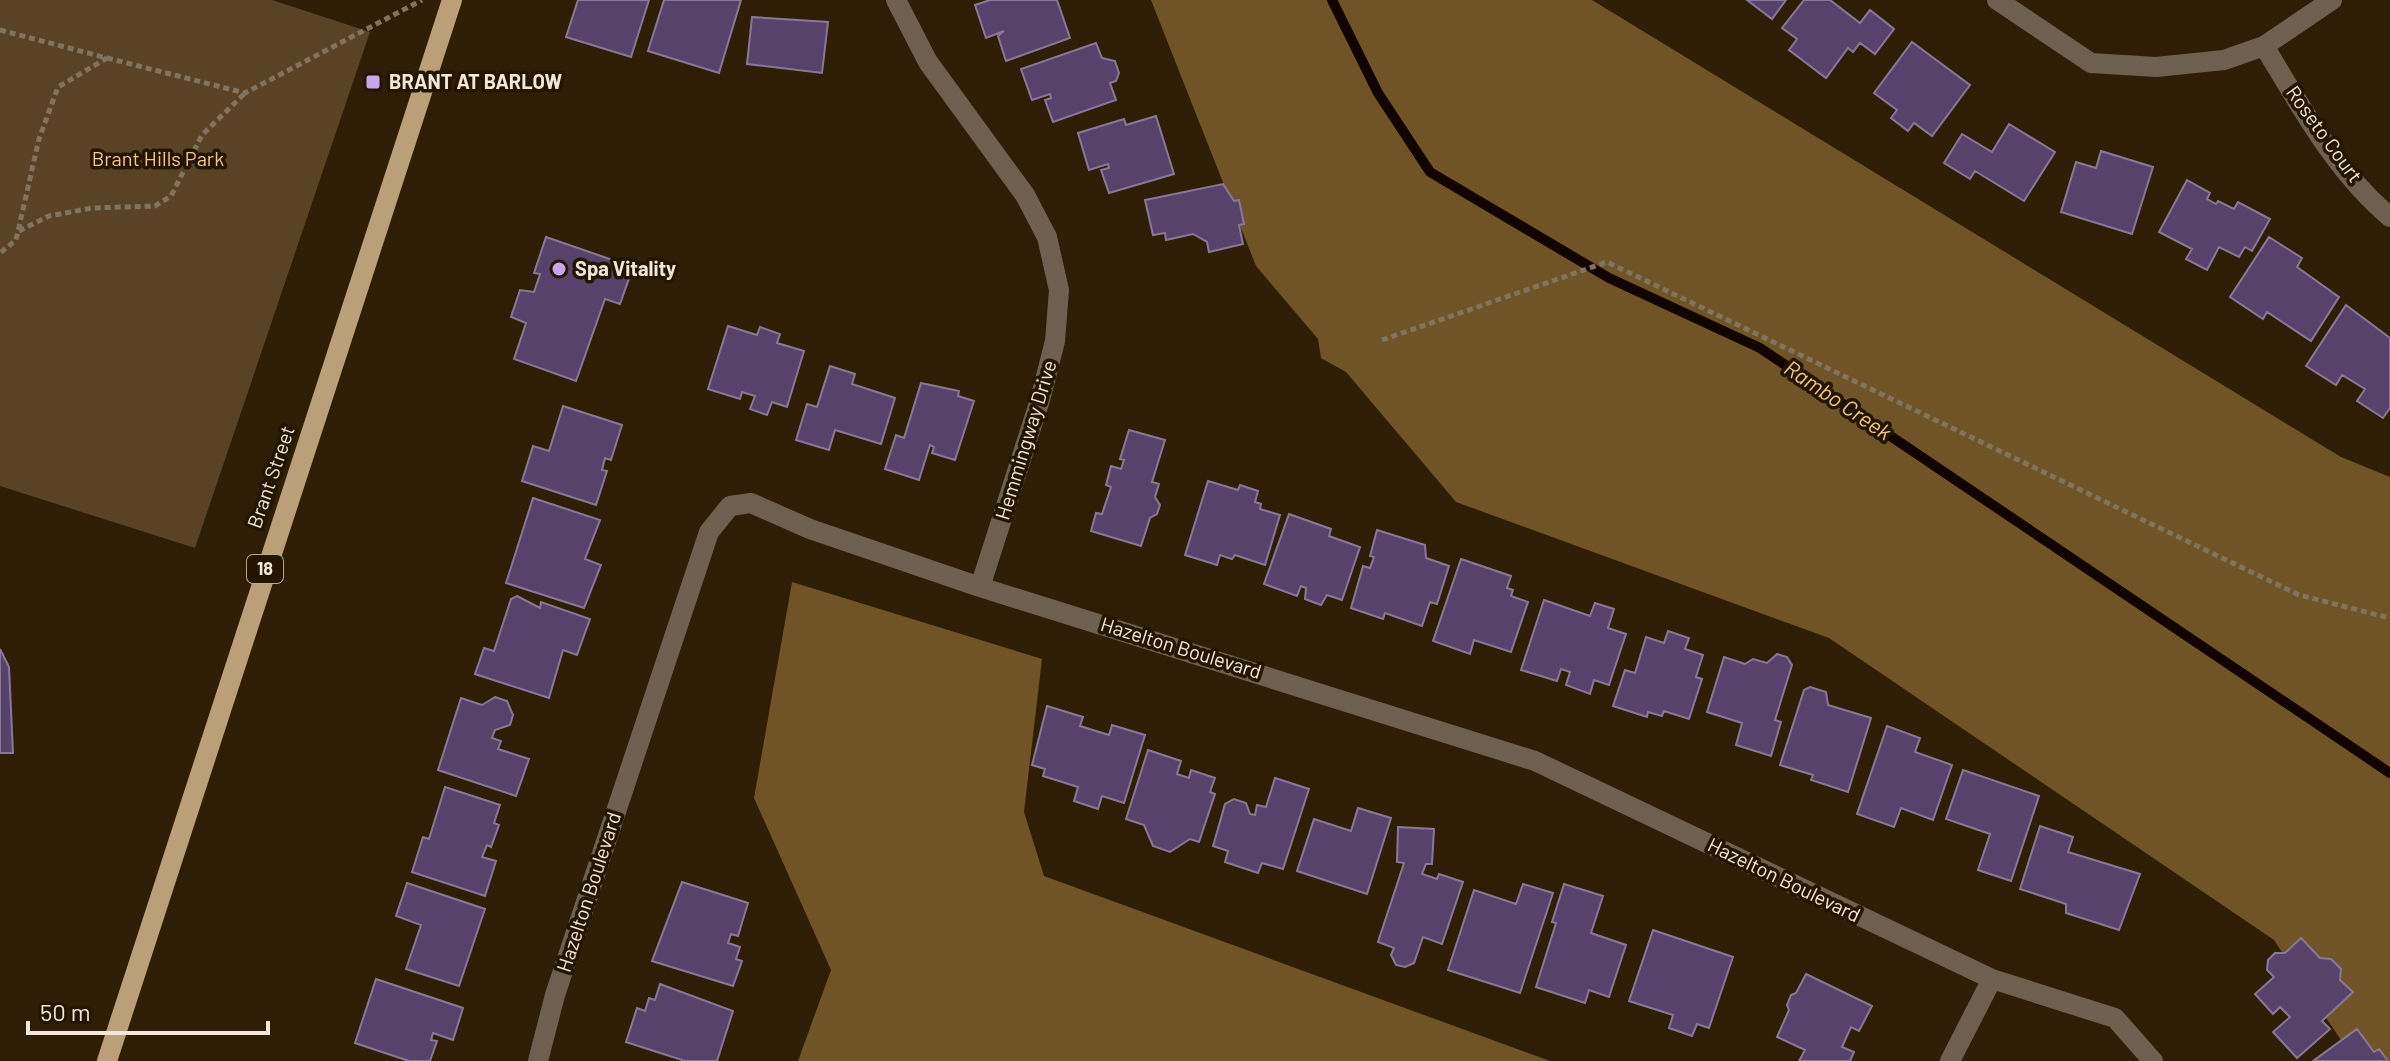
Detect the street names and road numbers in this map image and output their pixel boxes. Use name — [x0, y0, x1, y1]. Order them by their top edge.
street label: Roseto Court — [2282, 80, 2368, 186]
street label: Hemmingway Drive — [989, 357, 1061, 522]
street label: Brant Street — [241, 422, 299, 531]
road number: 18 — [247, 555, 283, 583]
street label: Hazelton Boulevard — [1098, 611, 1265, 683]
street label: Hazelton Boulevard — [551, 809, 625, 975]
street label: Hazelton Boulevard — [1704, 832, 1865, 926]

